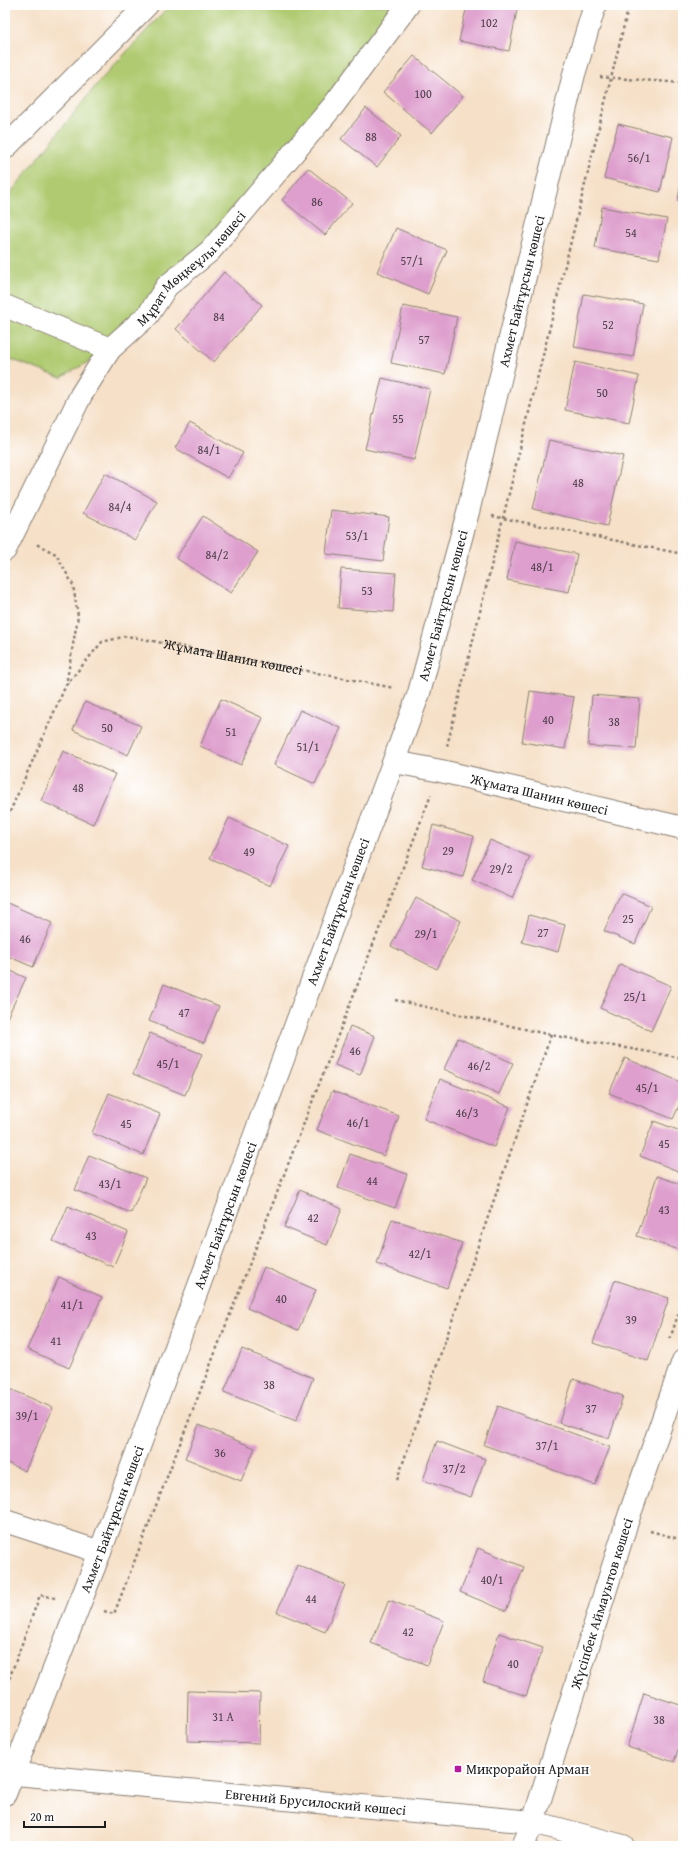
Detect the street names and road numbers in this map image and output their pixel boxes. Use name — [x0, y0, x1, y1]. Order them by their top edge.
street label: Мұрат Мөңкеұлы көшесі — [132, 206, 250, 331]
street label: Ахмет Байтұрсын көшесі — [493, 213, 549, 369]
street label: Ахмет Байтұрсын көшесі — [413, 528, 473, 683]
street label: Жұмата Шанин көшесі — [161, 633, 304, 680]
street label: Жұмата Шанин көшесі — [468, 768, 610, 820]
street label: Ахмет Байтұрсын көшесі — [301, 835, 374, 988]
street label: Ахмет Байтұрсын көшесі — [188, 1139, 262, 1292]
street label: Ахмет Байтұрсын көшесі — [75, 1443, 149, 1596]
street label: Жүсіпбек Аймауытов көшесі — [565, 1515, 638, 1692]
street label: Евгений Брусилоский көшесі — [224, 1783, 407, 1820]

